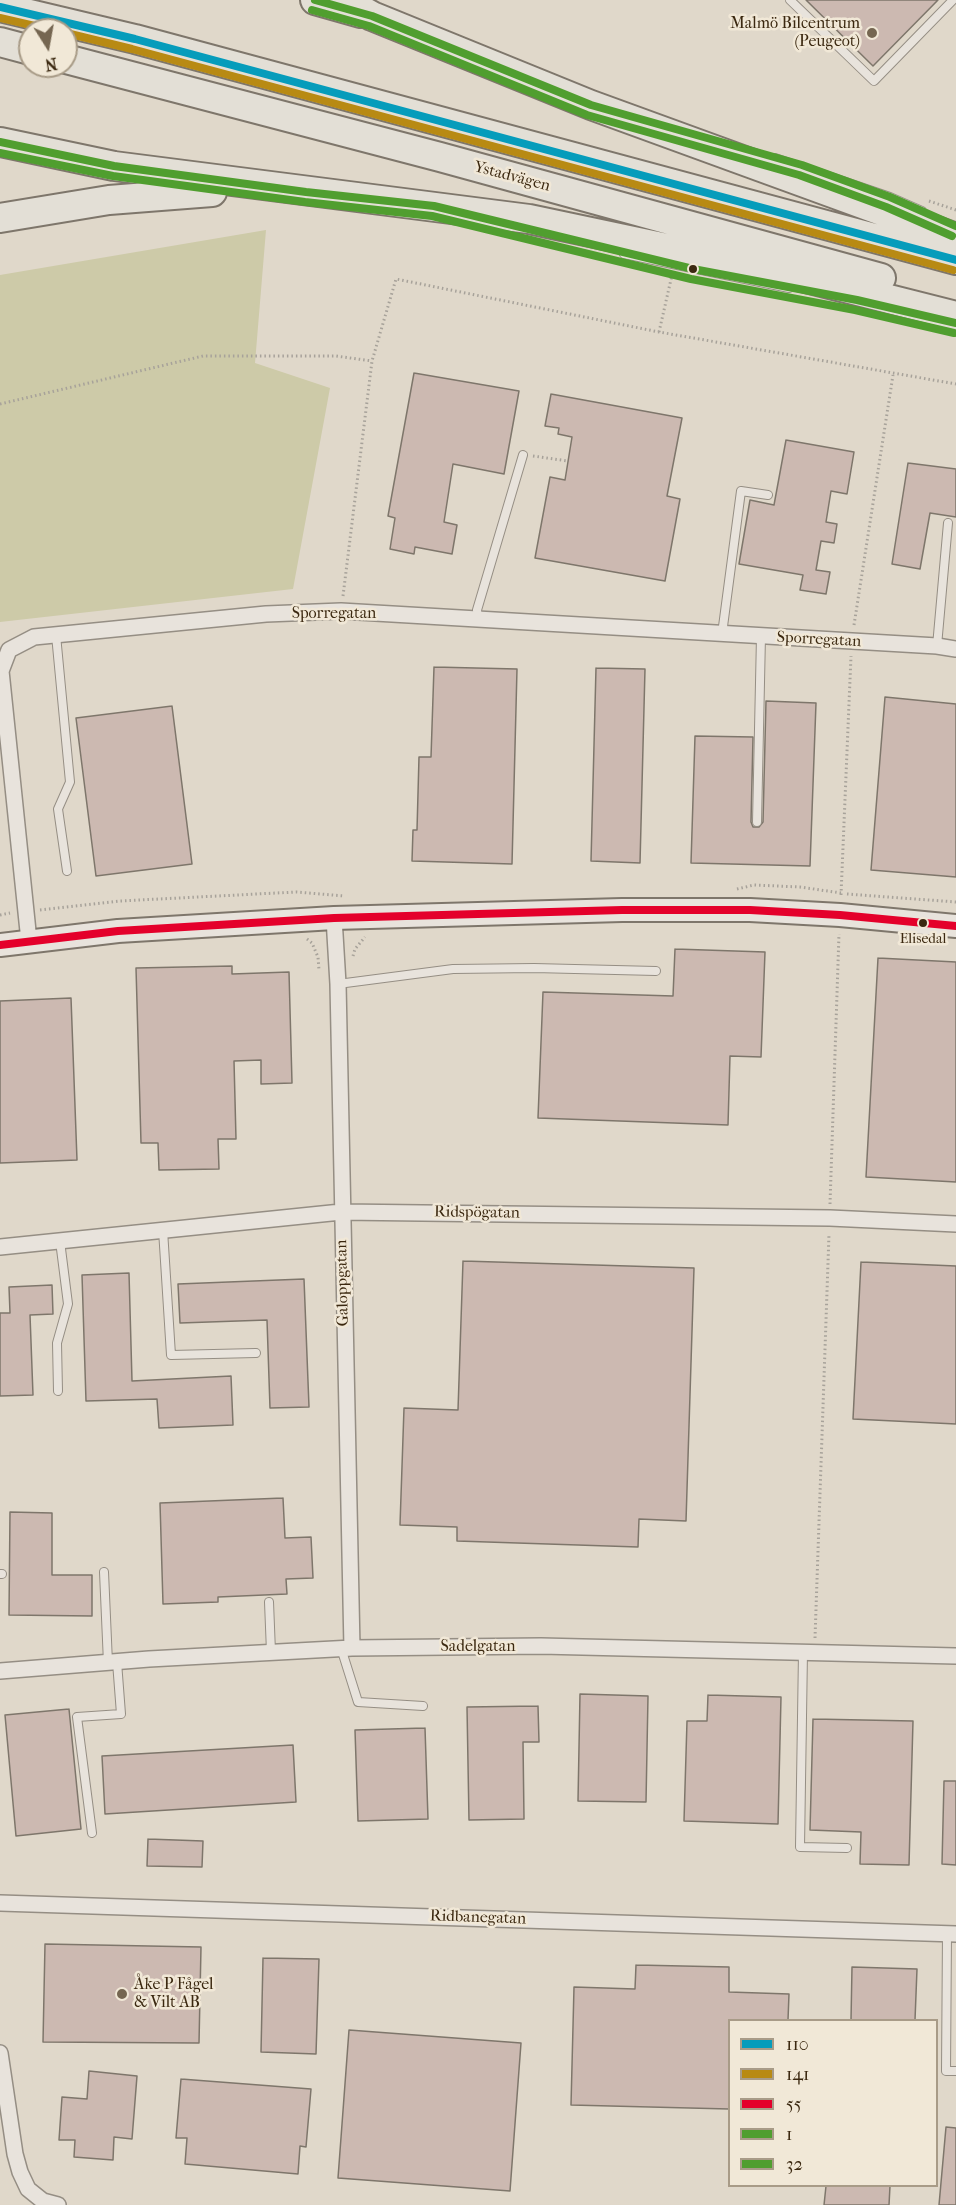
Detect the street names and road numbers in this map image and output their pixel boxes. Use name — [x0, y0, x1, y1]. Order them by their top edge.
street label: Ystadvägen — [472, 158, 552, 196]
street label: Sporregatan — [292, 604, 376, 624]
street label: Sporregatan — [776, 628, 862, 652]
street label: Ridspögatan — [434, 1203, 520, 1223]
street label: Galoppgatan — [333, 1239, 353, 1327]
street label: Sadelgatan — [441, 1637, 515, 1657]
street label: Ridbanegatan — [430, 1907, 526, 1929]

